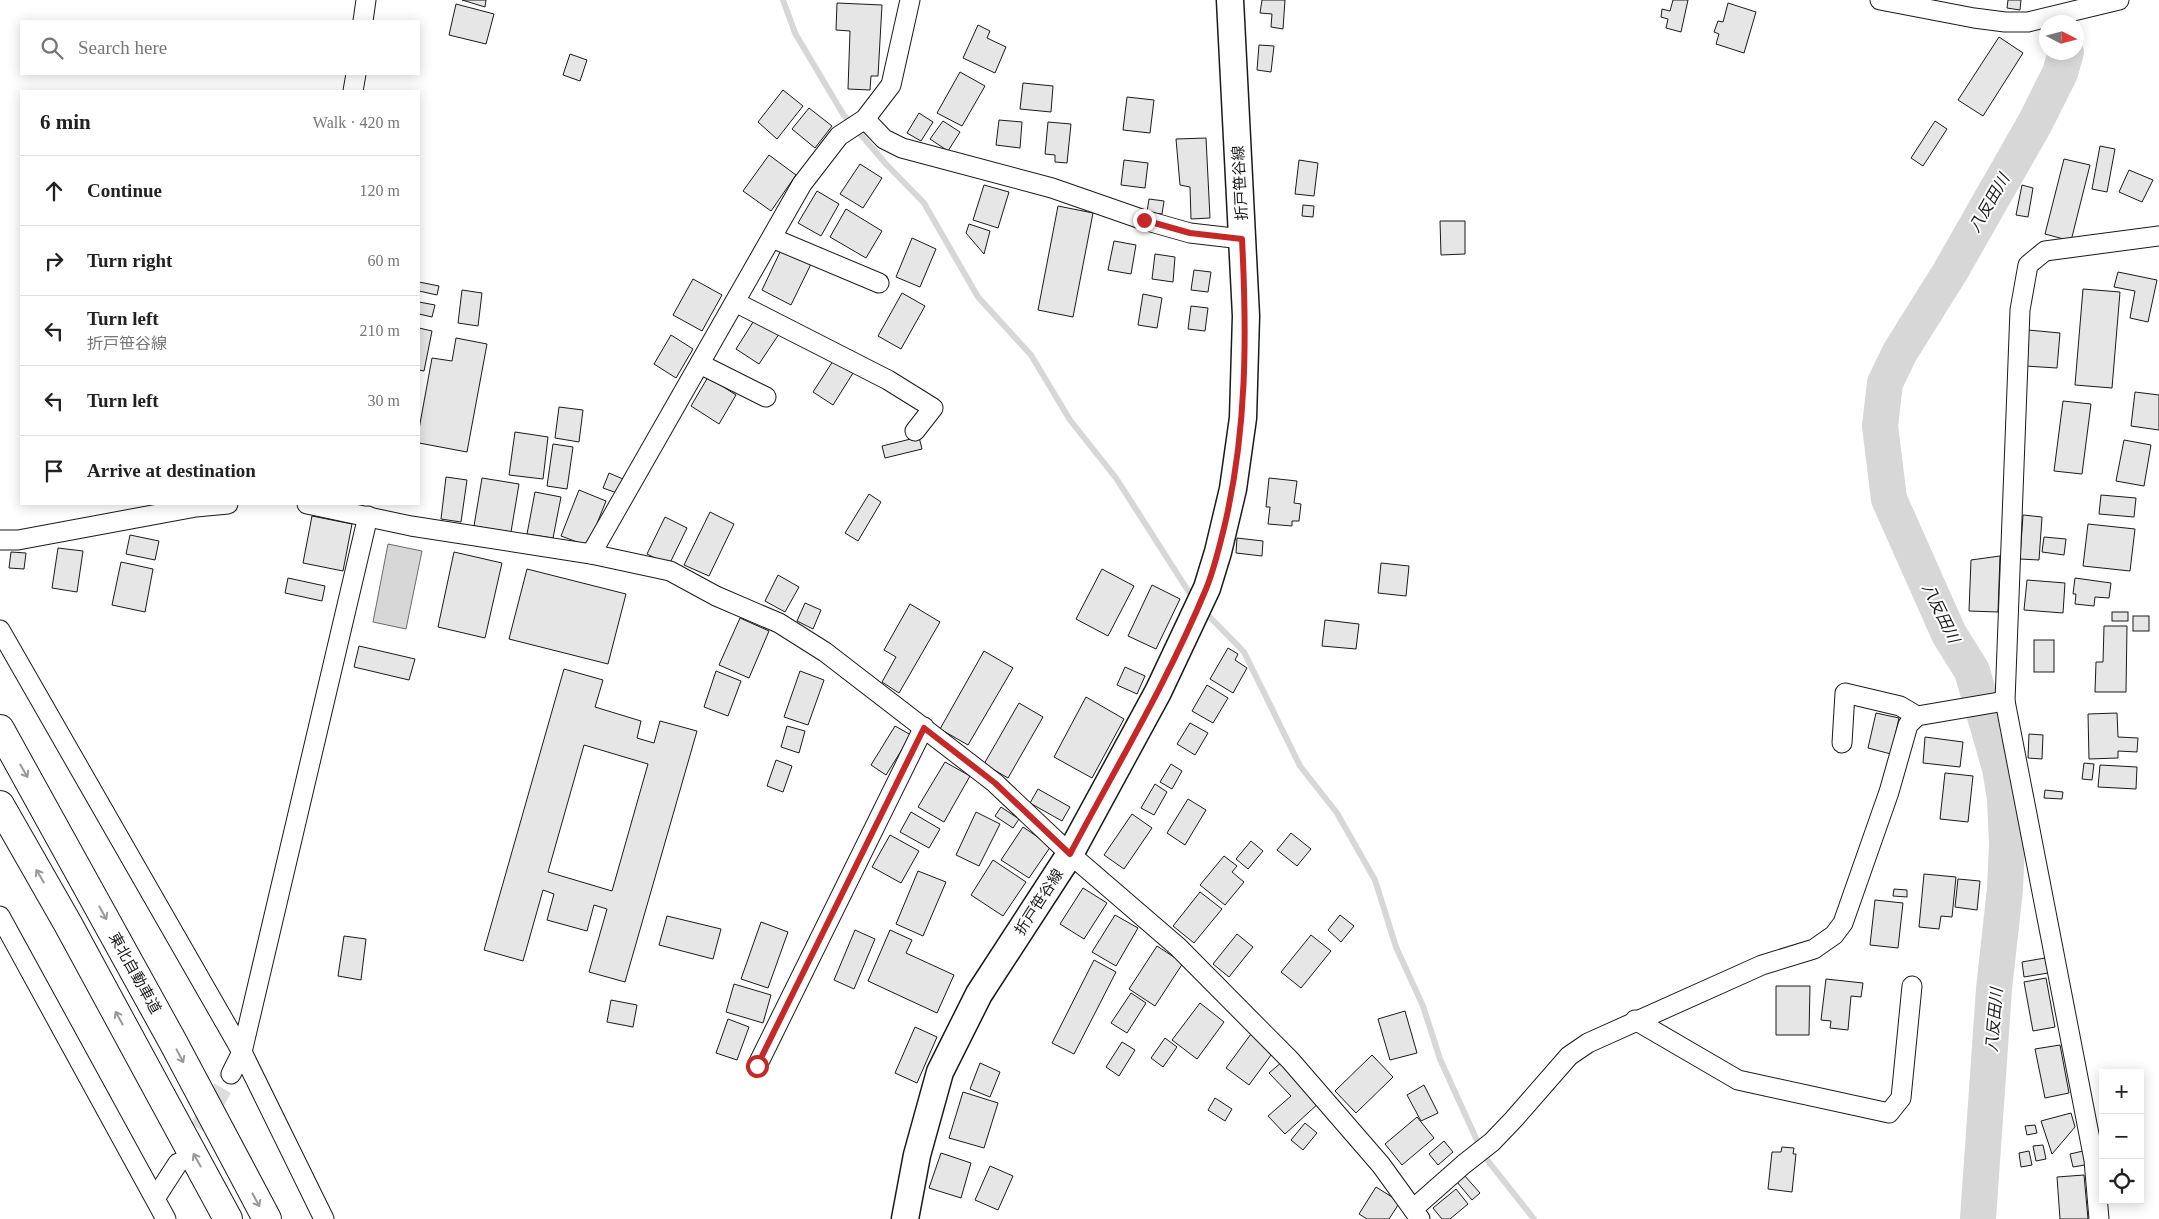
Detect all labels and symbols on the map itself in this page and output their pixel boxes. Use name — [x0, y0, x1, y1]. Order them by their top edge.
north arrow — [2039, 15, 2084, 60]
street label: 折戸笹谷線 — [1230, 145, 1250, 221]
water label: 八反田川 — [1966, 169, 2013, 235]
route end — [1133, 209, 1156, 232]
water label: 八反田川 — [1919, 581, 1964, 647]
one-way arrow — [20, 763, 30, 778]
street label: 折戸笹谷線 — [1012, 866, 1066, 938]
one-way arrow — [35, 869, 45, 883]
one-way arrow — [98, 906, 108, 920]
street label: 東北自動車道 — [106, 929, 165, 1016]
water label: 八反田川 — [1983, 985, 2005, 1053]
one-way arrow — [114, 1010, 124, 1025]
one-way arrow — [176, 1048, 185, 1063]
route start — [746, 1055, 769, 1078]
one-way arrow — [192, 1153, 201, 1168]
one-way arrow — [252, 1192, 262, 1206]

